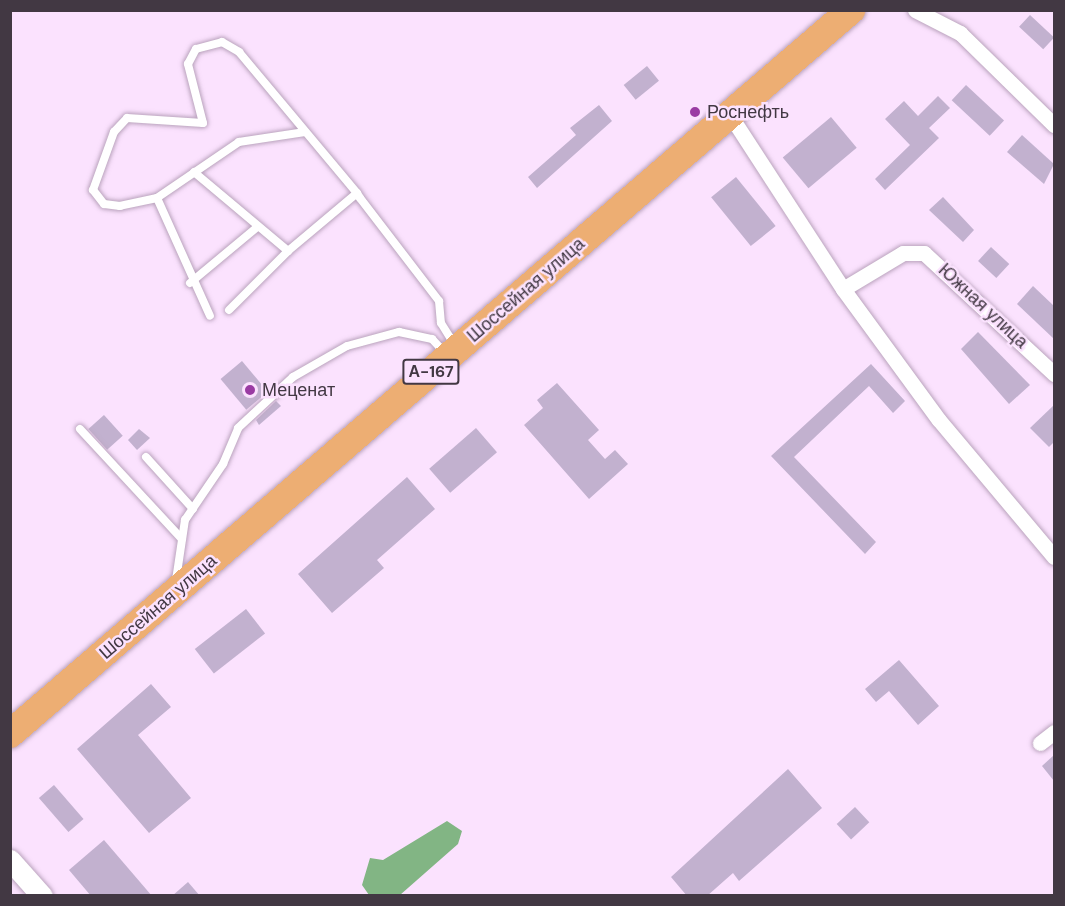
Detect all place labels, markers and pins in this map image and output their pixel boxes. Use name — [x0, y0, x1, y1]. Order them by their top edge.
place label: Роснефть — [707, 101, 789, 123]
marker: Роснефть — [688, 105, 702, 119]
place label: Меценат — [262, 379, 335, 401]
marker: Меценат — [243, 383, 257, 397]

